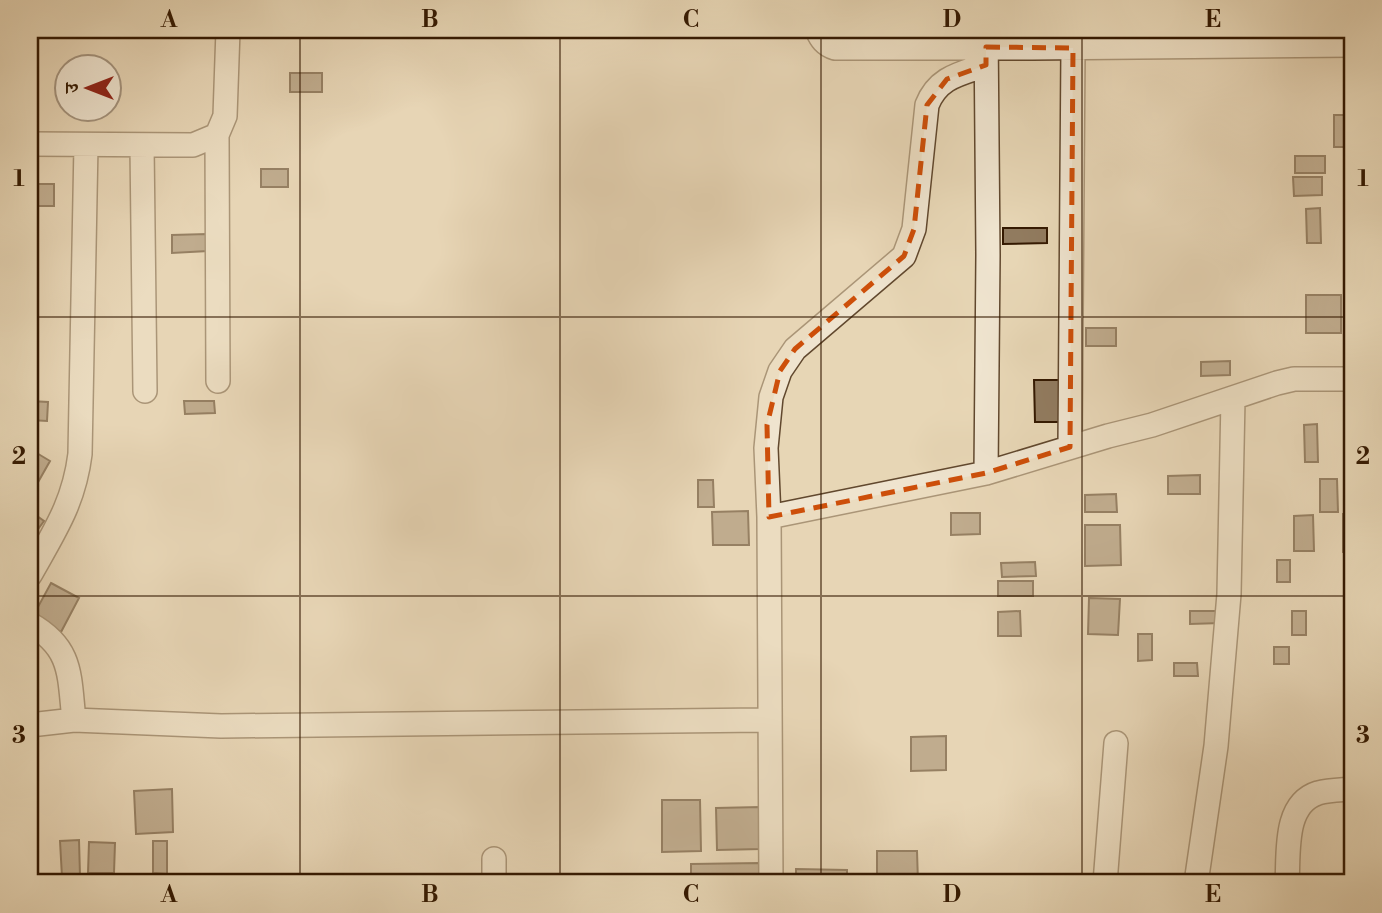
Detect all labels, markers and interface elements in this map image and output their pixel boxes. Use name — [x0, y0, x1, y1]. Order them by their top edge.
text: A — [160, 6, 178, 34]
text: B — [421, 6, 439, 34]
text: C — [683, 6, 699, 34]
text: D — [943, 6, 961, 34]
text: E — [1205, 6, 1221, 34]
north arrow — [52, 52, 122, 122]
text: उ — [60, 82, 84, 95]
text: 1 — [13, 165, 25, 193]
text: 1 — [1357, 165, 1369, 193]
text: 2 — [12, 443, 26, 471]
text: 2 — [1356, 443, 1370, 471]
text: 3 — [12, 722, 26, 750]
text: 3 — [1356, 722, 1370, 750]
text: A — [160, 881, 178, 909]
text: B — [421, 881, 439, 909]
text: C — [683, 881, 699, 909]
text: D — [943, 881, 961, 909]
text: E — [1205, 881, 1221, 909]

